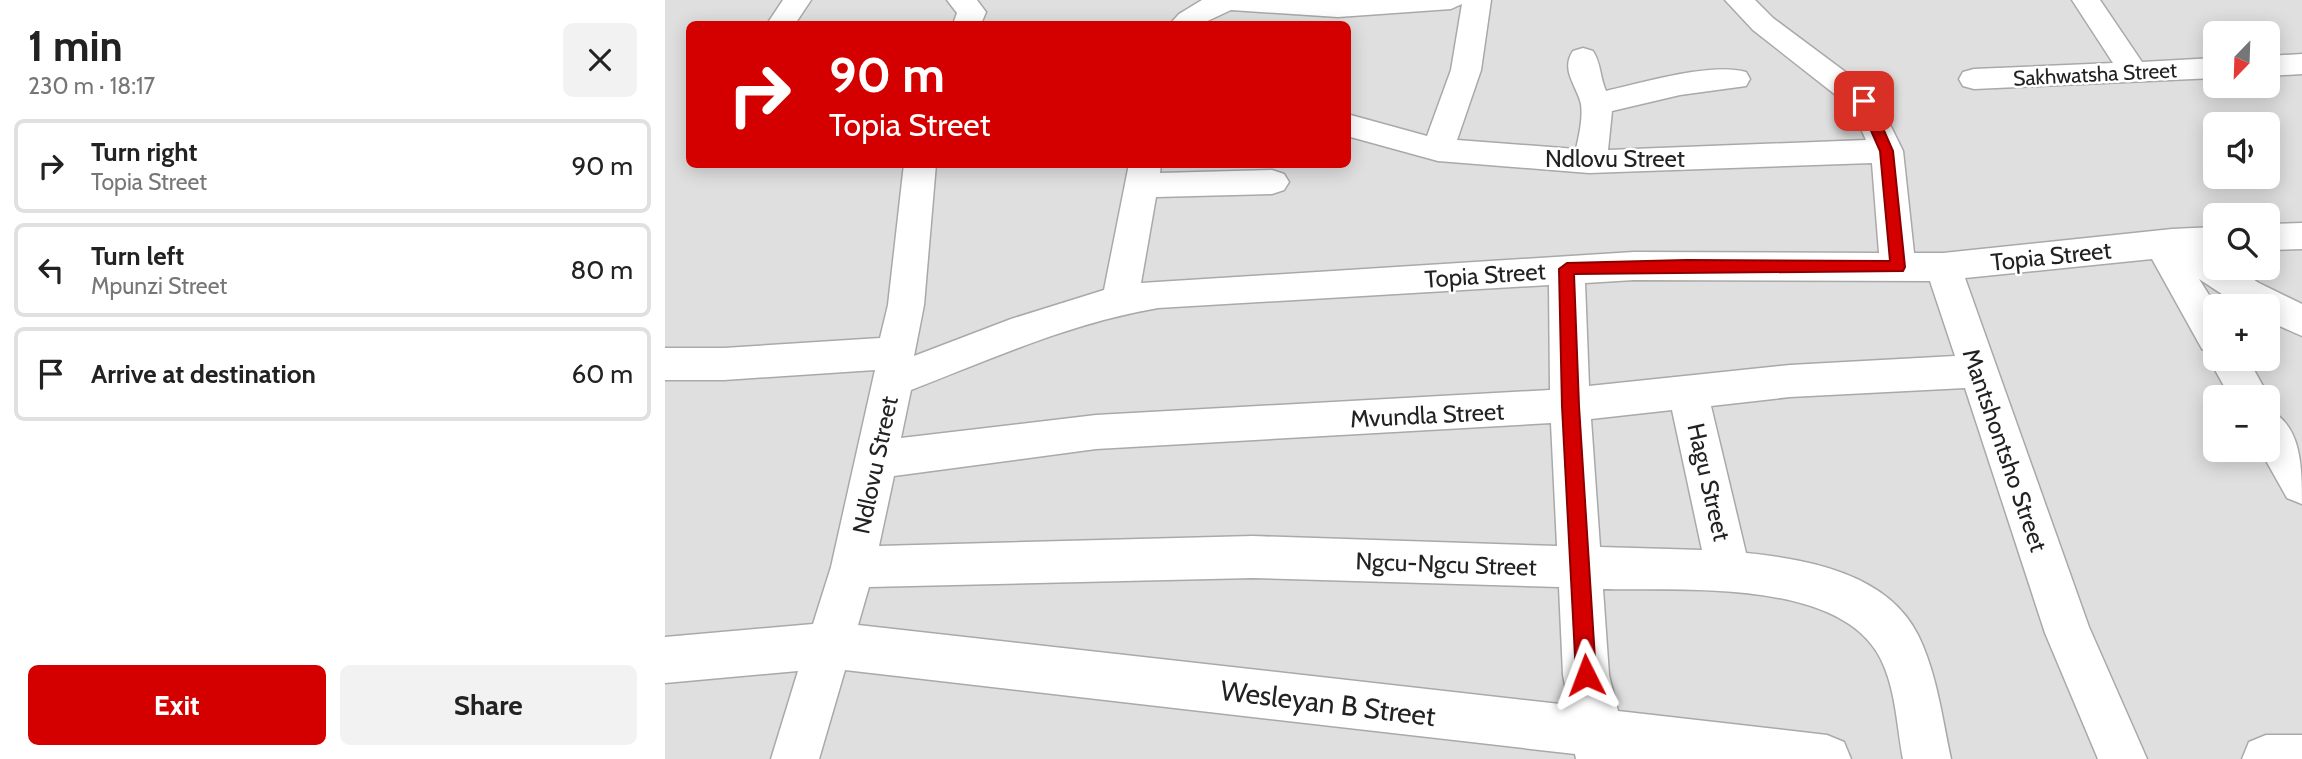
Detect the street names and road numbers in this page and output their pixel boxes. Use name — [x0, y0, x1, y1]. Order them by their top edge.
street label: Sakhwatsha Street — [2013, 57, 2177, 91]
street label: Ndlovu Street — [1545, 144, 1685, 173]
street label: Topia Street — [1989, 235, 2113, 277]
street label: Topia Street — [1424, 256, 1546, 294]
street label: Mantshontsho Street — [1957, 345, 2053, 555]
street label: Ndlovu Street — [846, 394, 904, 536]
street label: Mvundla Street — [1349, 396, 1505, 434]
street label: Hagu Street — [1681, 420, 1737, 544]
street label: Ngcu-Ngcu Street — [1355, 546, 1537, 582]
street label: Wesleyan B Street — [1219, 673, 1437, 733]

